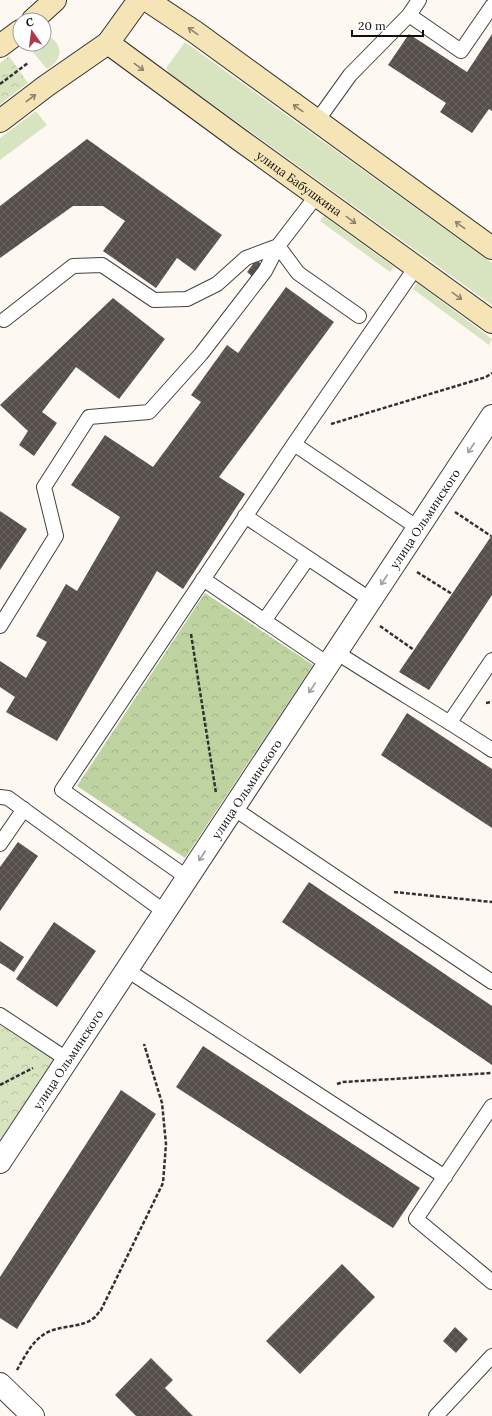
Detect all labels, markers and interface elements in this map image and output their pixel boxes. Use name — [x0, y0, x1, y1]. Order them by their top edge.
north arrow — [12, 12, 52, 52]
scale bar — [352, 12, 423, 38]
text: С — [24, 14, 35, 30]
text: 20 m — [358, 18, 386, 33]
one-way arrow — [188, 27, 199, 35]
one-way arrow — [133, 63, 144, 71]
one-way arrow — [26, 93, 37, 102]
one-way arrow — [293, 104, 304, 112]
street label: улица Бабушкина — [254, 147, 345, 219]
one-way arrow — [346, 216, 357, 224]
one-way arrow — [455, 221, 466, 229]
one-way arrow — [451, 292, 462, 300]
one-way arrow — [466, 442, 474, 454]
street label: улица Ольминского — [386, 466, 463, 571]
one-way arrow — [380, 574, 388, 585]
one-way arrow — [308, 683, 316, 694]
street label: улица Ольминского — [208, 736, 284, 842]
one-way arrow — [198, 850, 206, 861]
street label: улица Ольминского — [29, 1007, 106, 1112]

